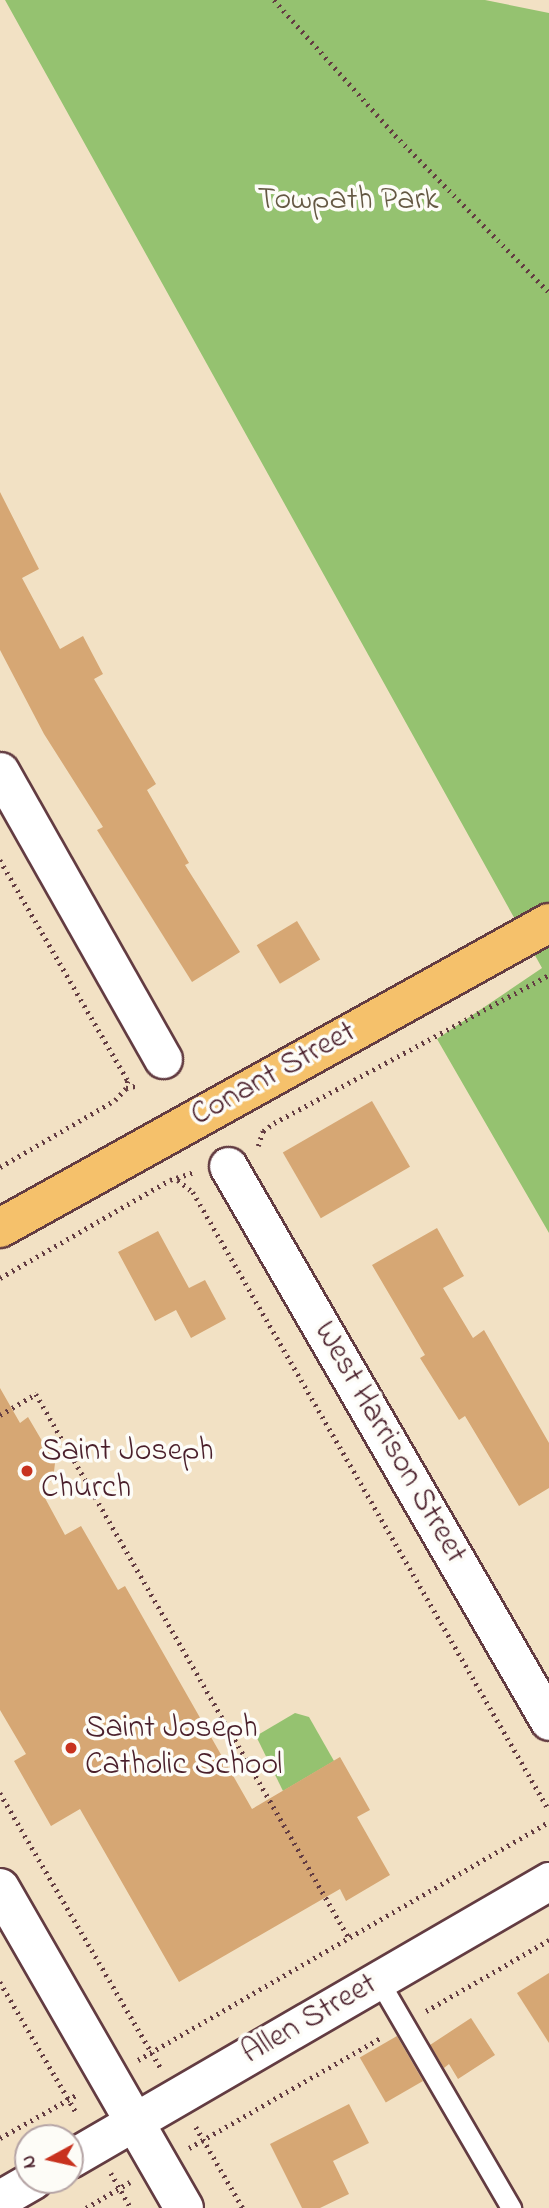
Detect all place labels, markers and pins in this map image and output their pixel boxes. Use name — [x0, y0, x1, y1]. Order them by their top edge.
place label: Saint Joseph Church — [41, 1434, 214, 1509]
marker: Saint Joseph Church — [19, 1463, 35, 1479]
place label: Saint Joseph Catholic School — [85, 1711, 282, 1786]
marker: Saint Joseph Catholic School — [63, 1740, 79, 1756]

